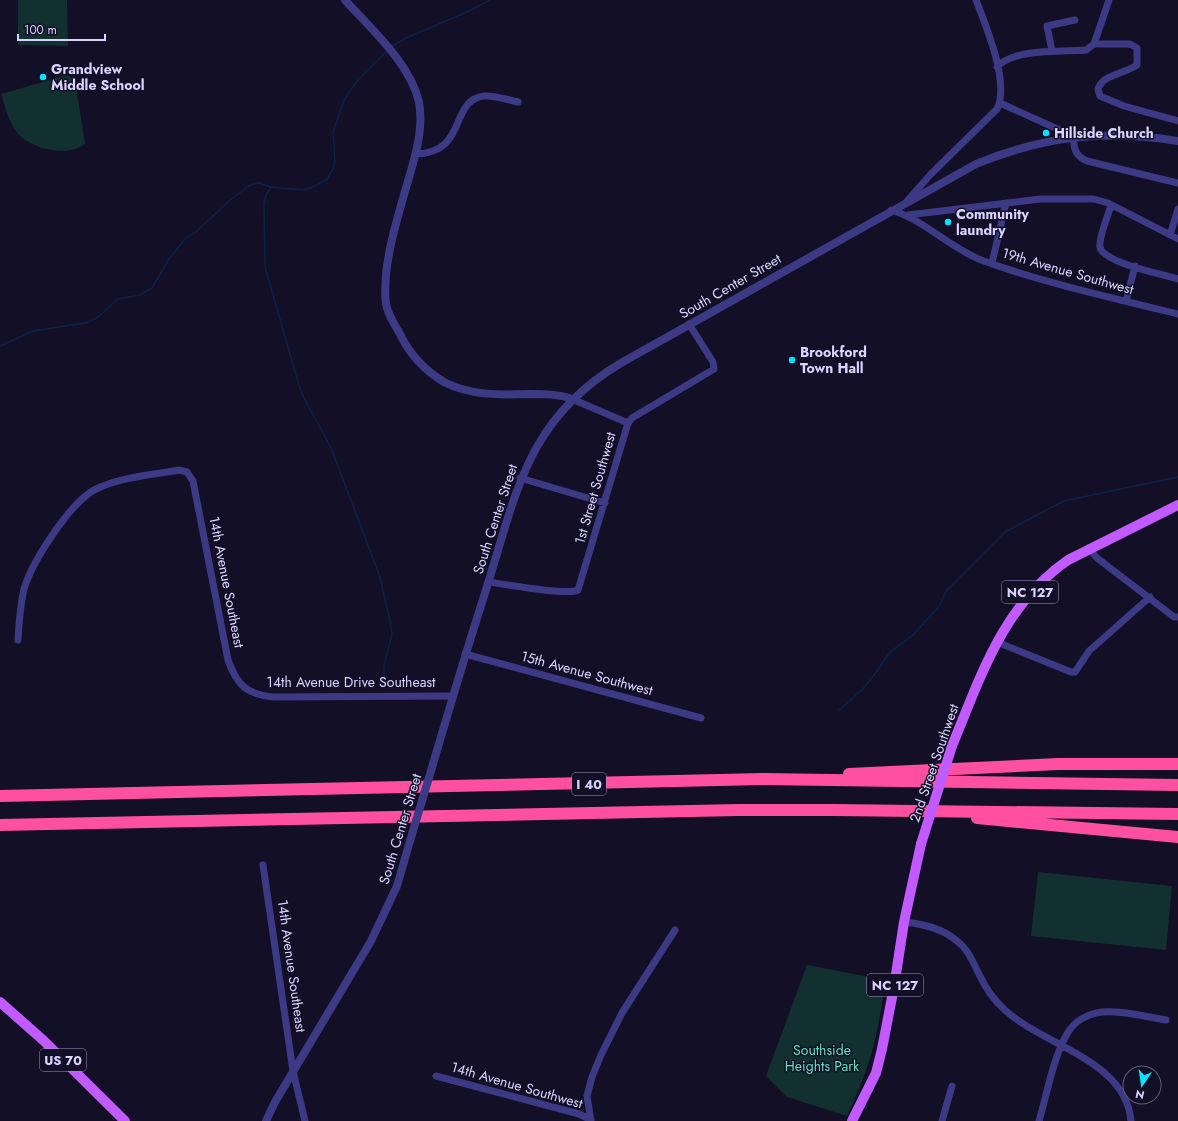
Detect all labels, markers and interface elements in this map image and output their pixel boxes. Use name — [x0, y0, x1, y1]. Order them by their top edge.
scale bar — [18, 16, 105, 42]
text: 100 m — [24, 21, 57, 39]
place label: Grandview Middle School — [51, 59, 145, 95]
marker: Grandview Middle School — [38, 72, 48, 82]
place label: Hillside Church — [1054, 123, 1154, 143]
marker: Hillside Church — [1041, 128, 1051, 138]
place label: Community laundry — [956, 204, 1029, 240]
marker: Community laundry — [943, 217, 953, 227]
street label: 19th Avenue Southwest — [1000, 243, 1137, 300]
street label: South Center Street — [675, 248, 785, 323]
place label: Brookford Town Hall — [800, 342, 867, 378]
marker: Brookford Town Hall — [787, 355, 797, 365]
street label: 1st Street Southwest — [569, 429, 621, 546]
street label: South Center Street — [468, 461, 522, 577]
street label: 14th Avenue Southeast — [204, 515, 250, 650]
road number: NC 127 — [1002, 581, 1058, 603]
street label: 15th Avenue Southwest — [519, 646, 656, 700]
street label: 14th Avenue Drive Southeast — [267, 672, 436, 692]
street label: 2nd Street Southwest — [904, 701, 964, 825]
street label: South Center Street — [374, 771, 427, 887]
road number: I 40 — [572, 773, 606, 795]
street label: 14th Avenue Southeast — [273, 899, 311, 1034]
road number: NC 127 — [867, 974, 923, 996]
park label: Southside Heights Park — [785, 1040, 860, 1076]
road number: US 70 — [40, 1049, 86, 1071]
street label: 14th Avenue Southwest — [449, 1057, 586, 1114]
north arrow — [1122, 1065, 1162, 1105]
text: N — [1134, 1086, 1146, 1104]

